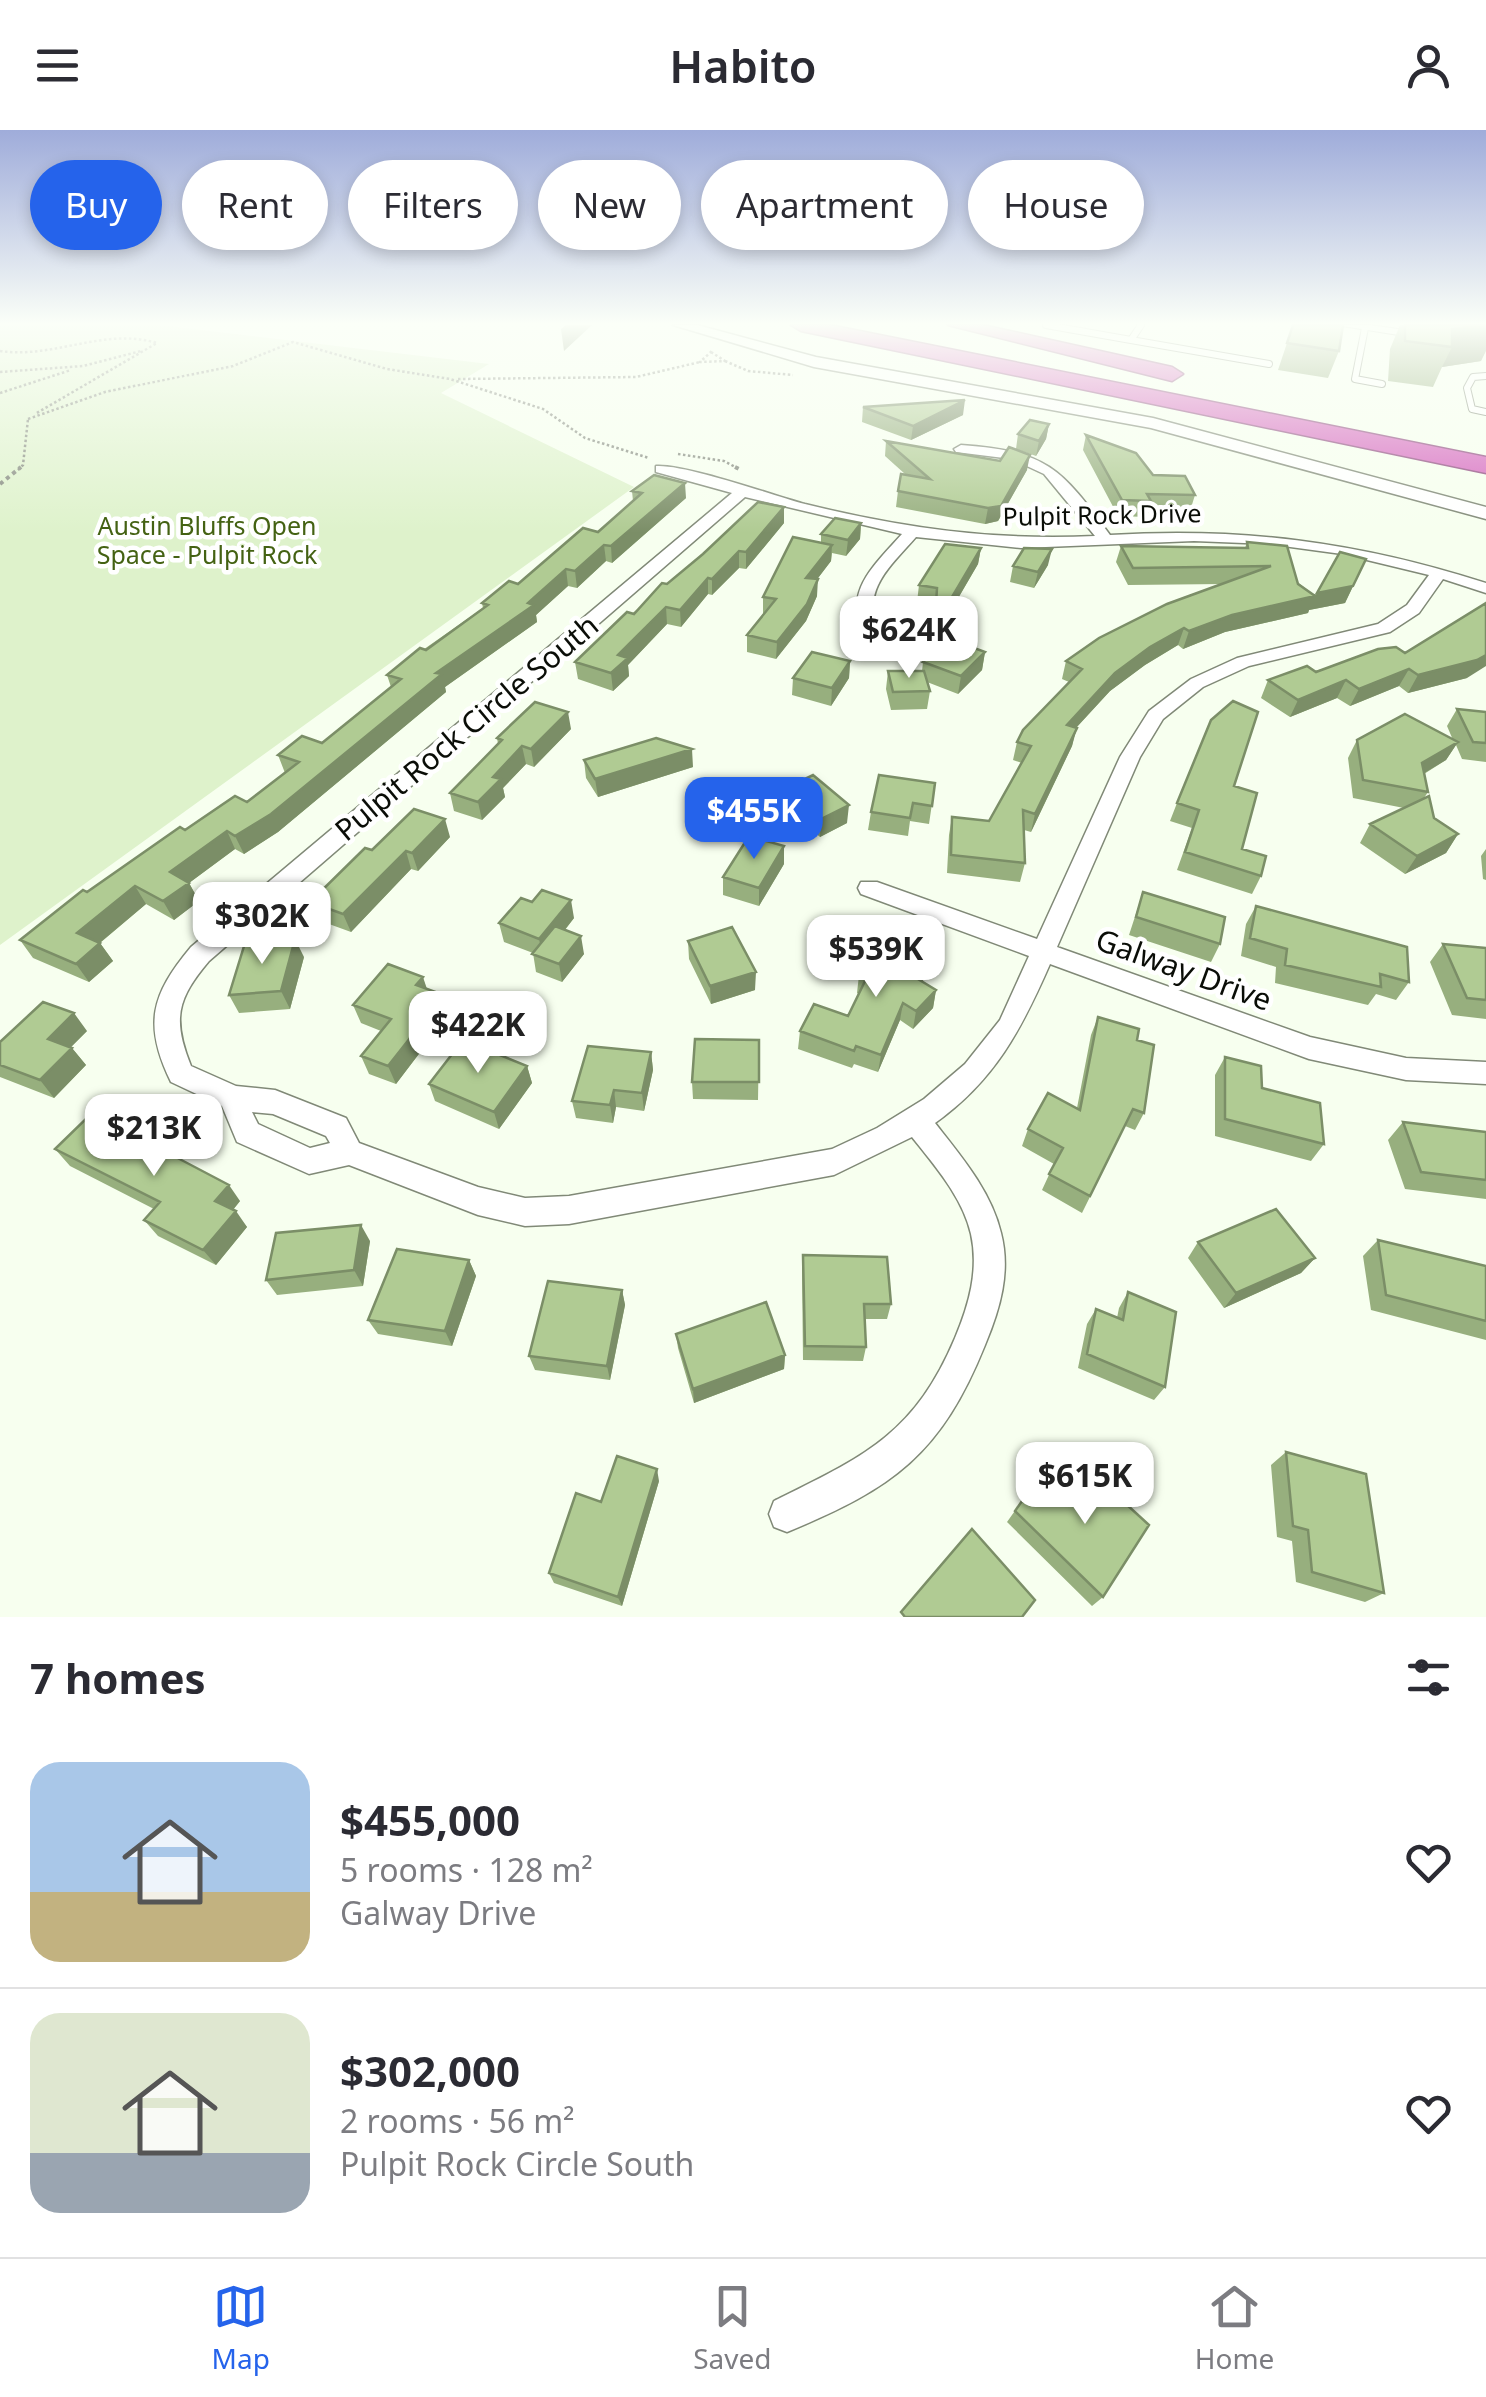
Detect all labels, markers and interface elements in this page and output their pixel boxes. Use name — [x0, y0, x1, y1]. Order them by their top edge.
text: Habito — [669, 35, 817, 96]
icon: menu — [30, 38, 85, 93]
icon: person — [1401, 38, 1456, 93]
chip: Buy — [30, 160, 162, 250]
chip: Rent — [182, 160, 328, 250]
chip: Filters — [348, 160, 518, 250]
chip: New — [538, 160, 681, 250]
chip: Apartment — [701, 160, 948, 250]
chip: House — [968, 160, 1144, 250]
street label: Pulpit Rock Drive — [1002, 495, 1202, 533]
park label: Austin Bluffs Open Space - Pulpit Rock — [97, 508, 318, 571]
pin: $624K — [839, 596, 979, 681]
street label: Pulpit Rock Circle South — [326, 605, 606, 849]
text: $624K — [862, 607, 956, 650]
pin: $455K — [684, 777, 824, 862]
text: $455K — [707, 788, 801, 831]
pin: $302K — [192, 882, 332, 967]
text: $302K — [215, 893, 309, 936]
pin: $539K — [806, 915, 946, 1000]
street label: Galway Drive — [1090, 918, 1278, 1020]
text: $539K — [829, 926, 923, 969]
pin: $422K — [408, 991, 548, 1076]
text: $422K — [431, 1002, 525, 1045]
pin: $213K — [84, 1094, 224, 1179]
text: $213K — [107, 1105, 201, 1148]
pin: $615K — [1015, 1442, 1155, 1527]
text: $615K — [1038, 1453, 1132, 1496]
text: 7 homes — [30, 1649, 206, 1706]
icon: filters — [1401, 1650, 1456, 1705]
text: $455,000 — [340, 1791, 520, 1848]
icon: home — [110, 1802, 230, 1922]
icon: heart — [1401, 1835, 1456, 1890]
text: 5 rooms · 128 m² — [340, 1848, 593, 1891]
text: Galway Drive — [340, 1891, 536, 1934]
text: $302,000 — [340, 2042, 520, 2099]
icon: home — [110, 2053, 230, 2173]
icon: heart — [1401, 2086, 1456, 2141]
text: 2 rooms · 56 m² — [340, 2099, 574, 2142]
text: Pulpit Rock Circle South — [340, 2142, 694, 2185]
tab: Map — [212, 2279, 270, 2377]
tab: Saved — [693, 2279, 771, 2377]
tab: Home — [1195, 2279, 1274, 2377]

